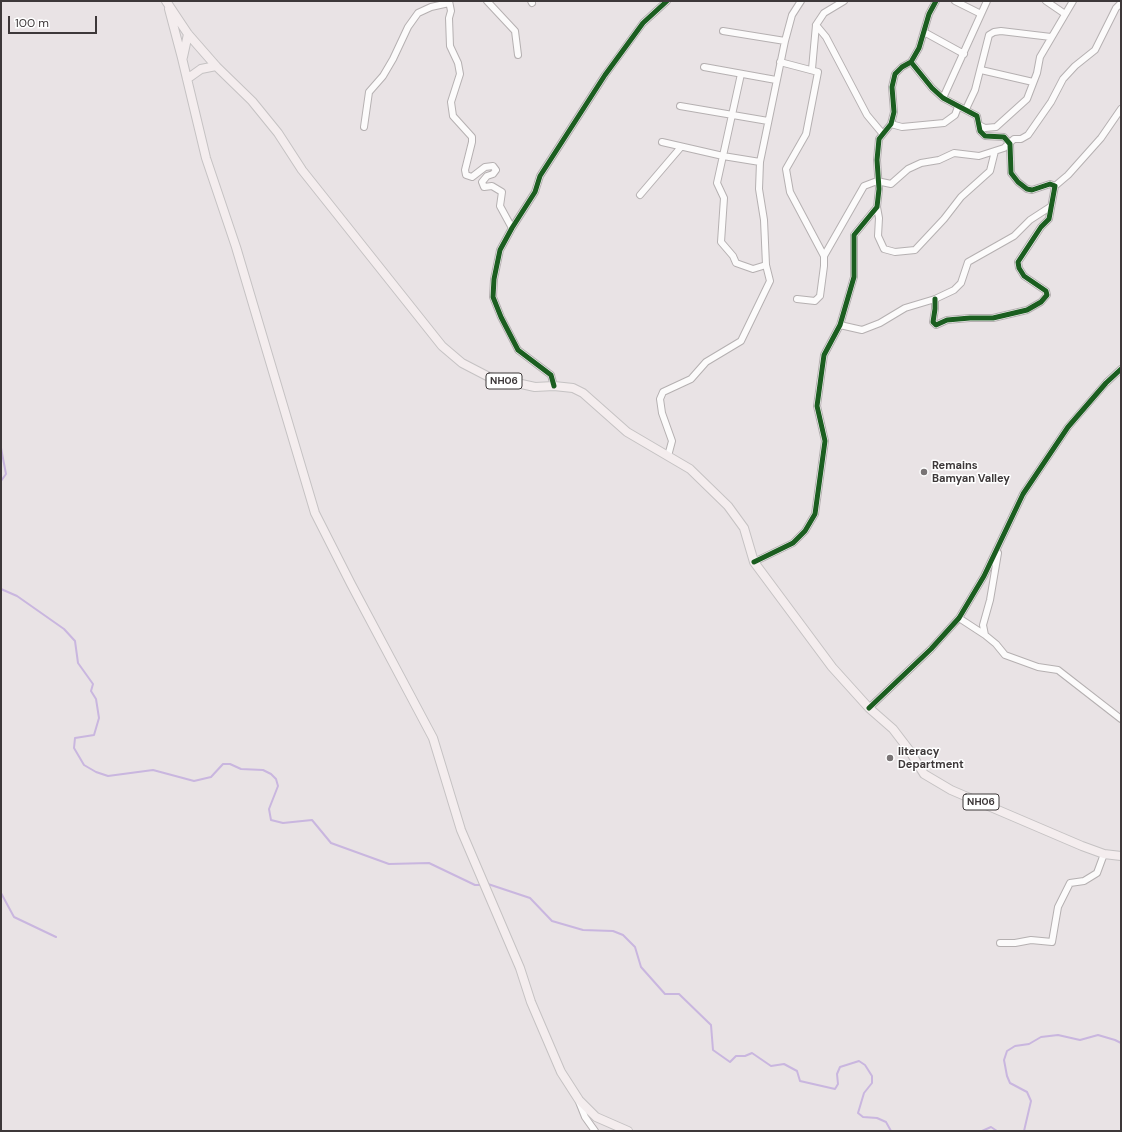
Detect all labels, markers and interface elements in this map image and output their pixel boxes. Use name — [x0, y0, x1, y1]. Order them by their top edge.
scale bar — [10, 8, 99, 34]
text: 100 m — [15, 15, 49, 31]
road number: NH06 — [486, 373, 522, 389]
place label: Remains Bamyan Valley — [932, 459, 1010, 485]
marker: Remains Bamyan Valley — [919, 467, 929, 477]
place label: literacy Department — [898, 745, 964, 771]
marker: literacy Department — [885, 753, 895, 763]
road number: NH06 — [963, 794, 999, 810]

